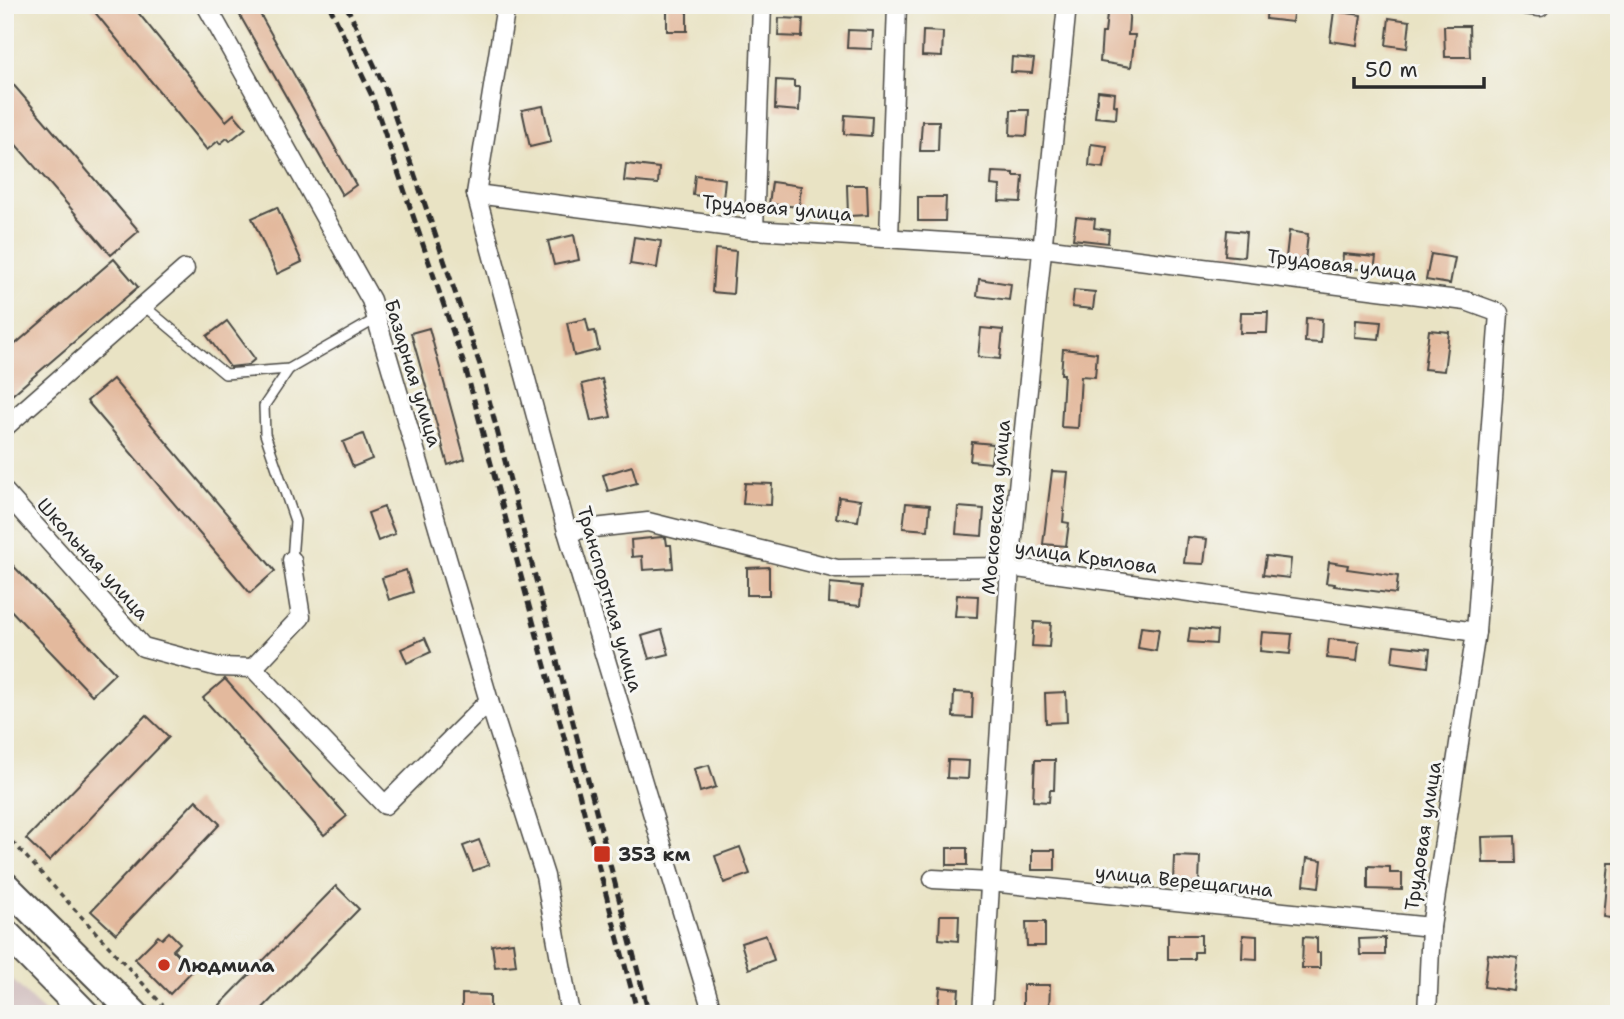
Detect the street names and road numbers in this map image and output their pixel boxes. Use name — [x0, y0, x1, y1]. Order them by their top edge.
street label: Трудовая улица — [701, 189, 853, 227]
street label: Трудовая улица — [1266, 243, 1418, 287]
street label: Базарная улица — [379, 296, 447, 450]
street label: Московская улица — [976, 418, 1016, 596]
street label: Школьная улица — [31, 493, 155, 626]
street label: Транспортная улица — [572, 503, 649, 695]
street label: улица Крылова — [1013, 535, 1159, 579]
street label: Трудовая улица — [1399, 759, 1447, 912]
street label: улица Верещагина — [1094, 859, 1274, 903]

